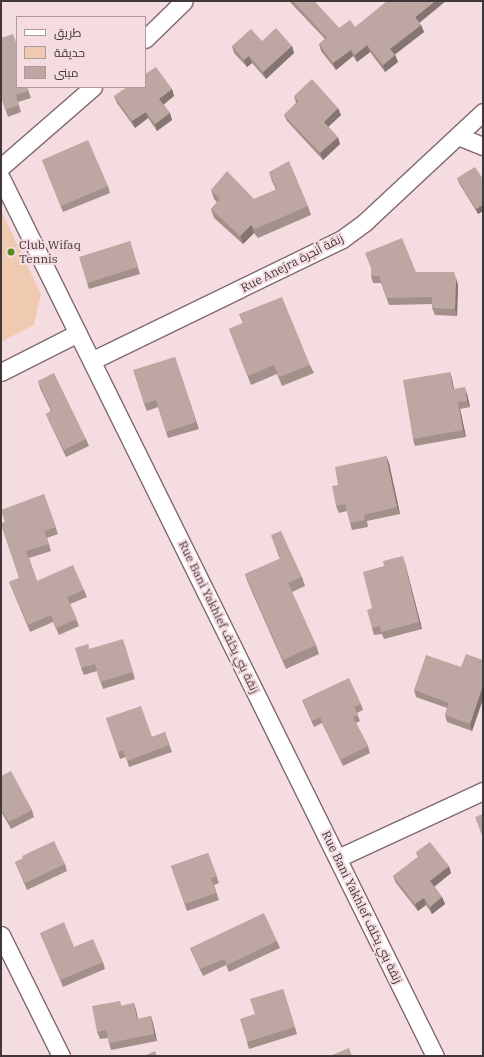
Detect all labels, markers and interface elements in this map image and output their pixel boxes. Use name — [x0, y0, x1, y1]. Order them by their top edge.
legend — [16, 16, 146, 88]
text: طريق — [54, 25, 81, 40]
text: حديقة — [54, 45, 85, 60]
text: مبنى — [54, 65, 79, 80]
street label: Rue Anejra زنقة أنجرة — [238, 231, 346, 295]
place label: Club Wifaq Tennis — [19, 238, 81, 266]
marker: Club Wifaq Tennis — [6, 247, 16, 257]
street label: Rue Bani Yakhlef زنقة بني يخلف — [176, 538, 262, 696]
street label: Rue Bani Yakhlef زنقة بني يخلف — [319, 828, 405, 986]

